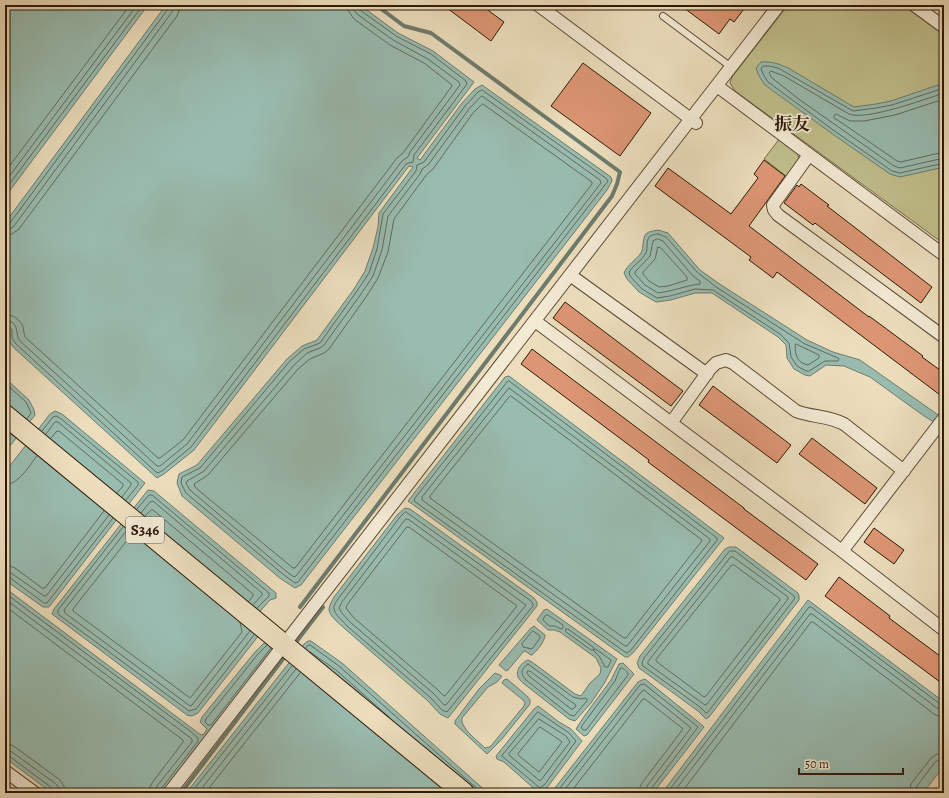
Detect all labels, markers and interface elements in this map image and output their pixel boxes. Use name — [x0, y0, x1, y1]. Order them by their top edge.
district label: 振友 — [774, 112, 810, 136]
road number: S346 — [126, 517, 164, 543]
scale bar — [799, 750, 903, 776]
text: 50 m — [805, 756, 829, 772]

